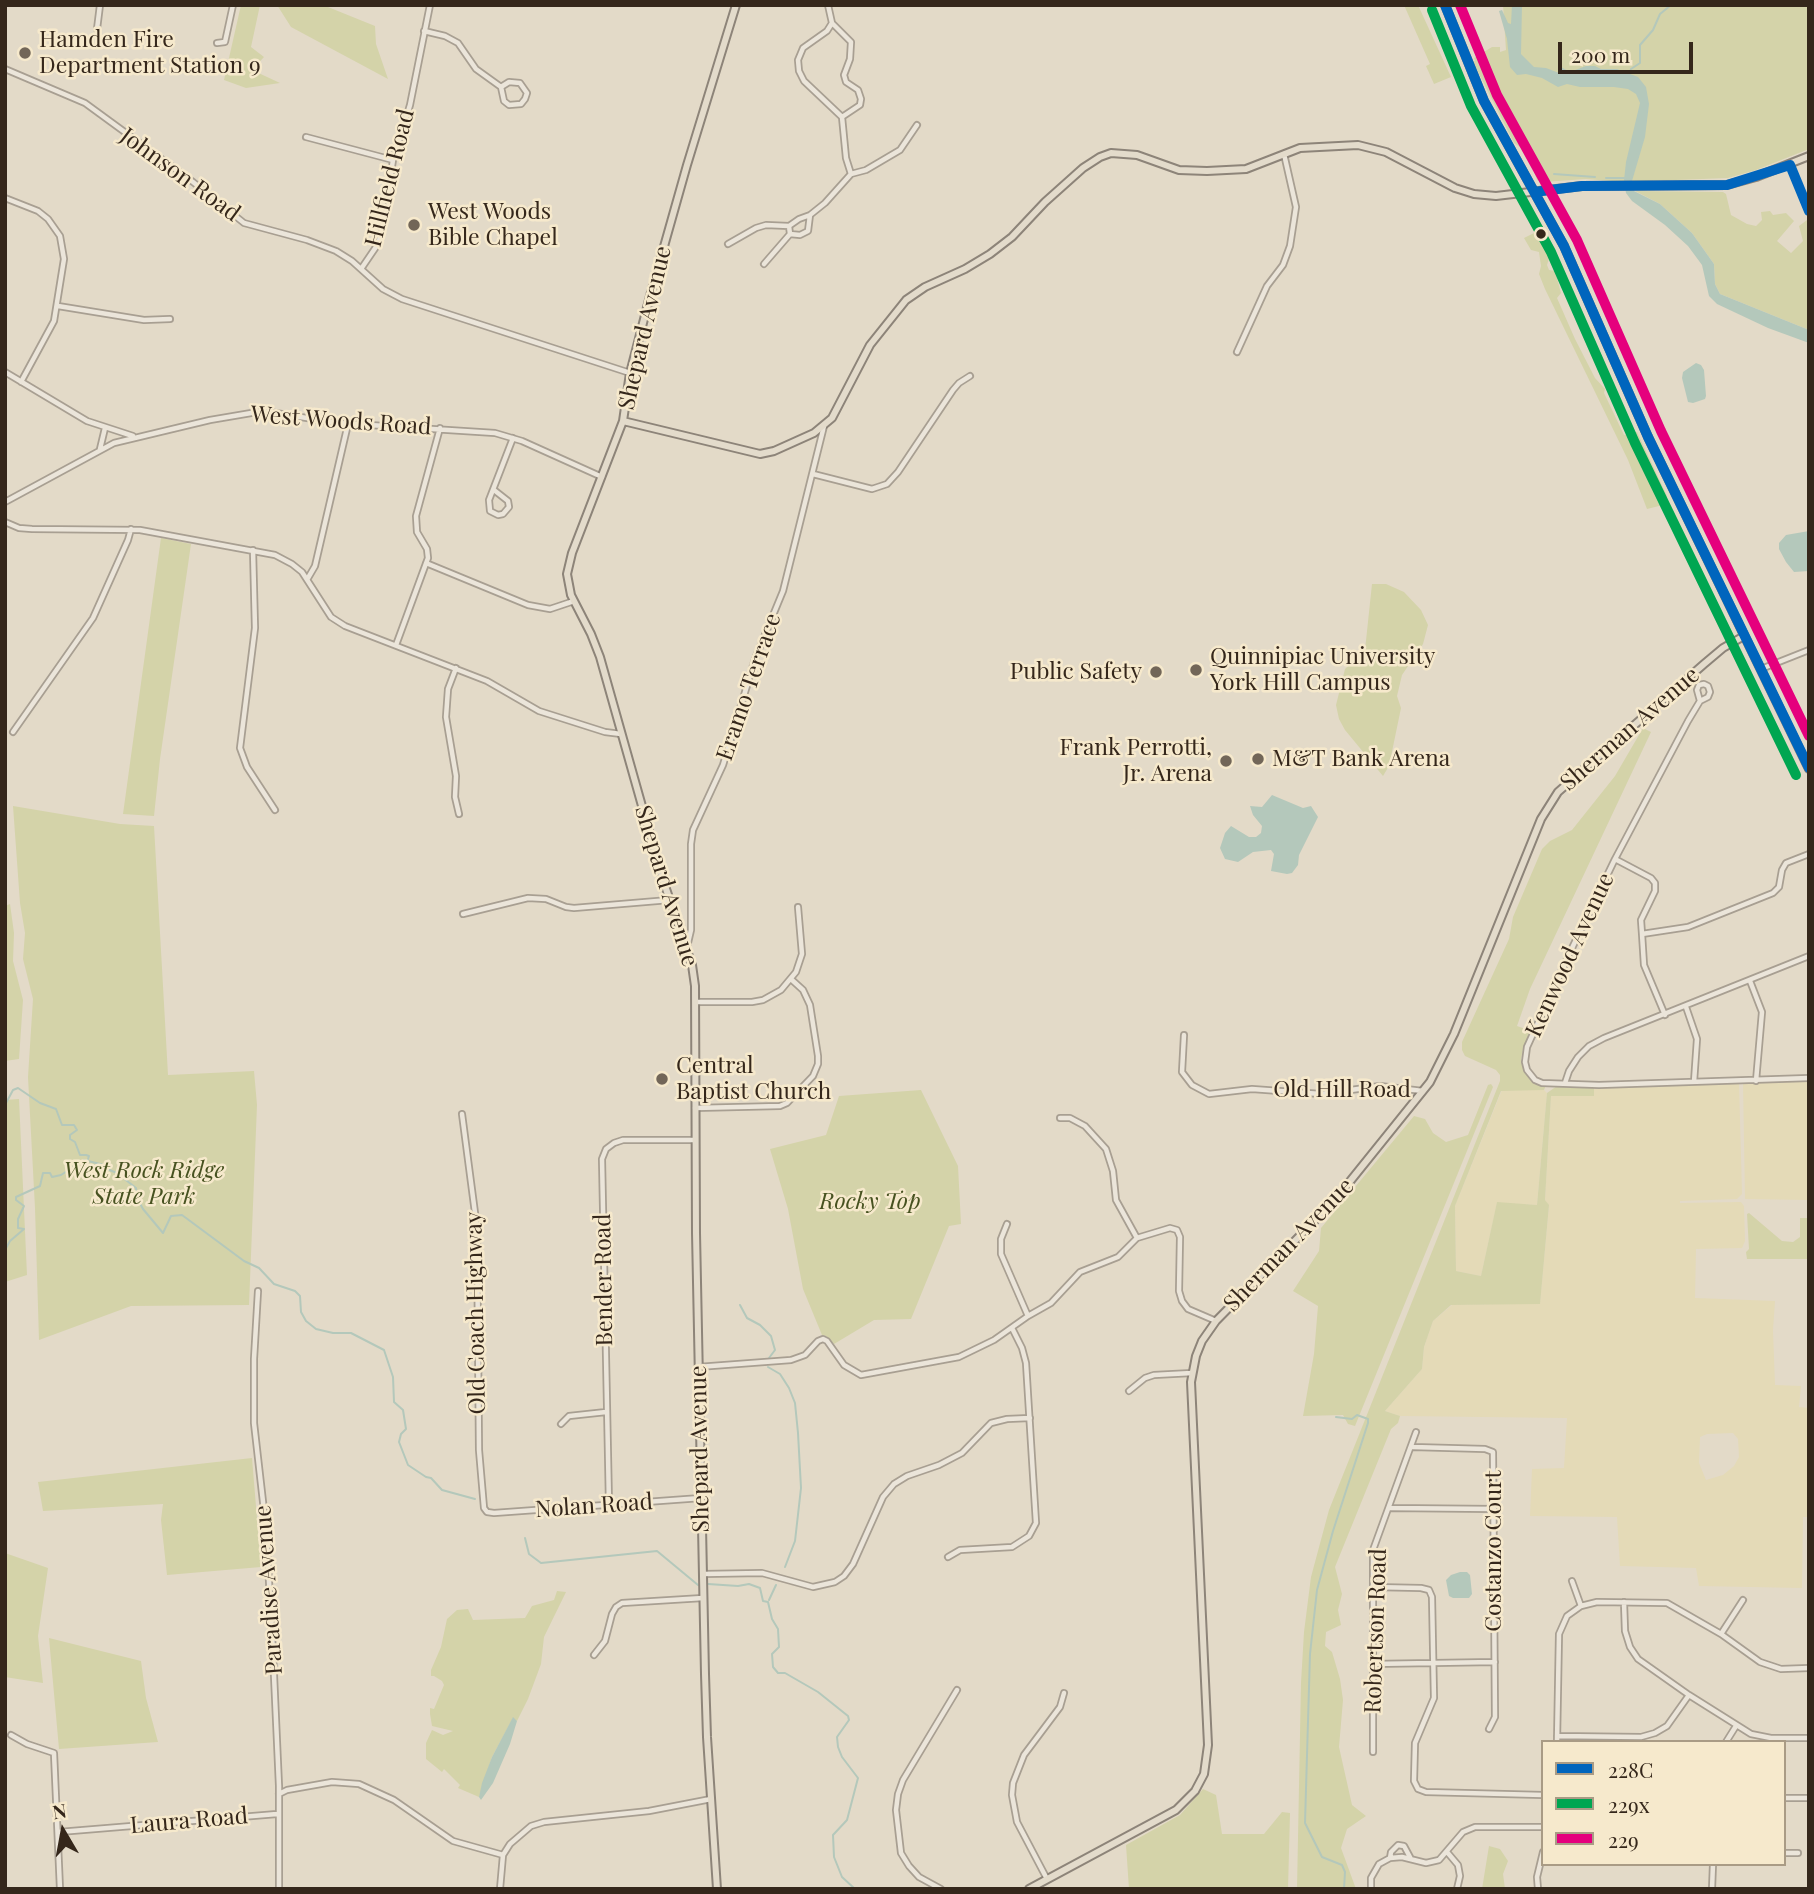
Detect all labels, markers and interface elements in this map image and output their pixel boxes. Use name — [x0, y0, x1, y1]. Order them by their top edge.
place label: Hamden Fire Department Station 9 — [39, 26, 261, 80]
scale bar — [1562, 28, 1697, 72]
text: 200 m — [1571, 40, 1630, 68]
marker: Hamden Fire Department Station 9 — [17, 45, 33, 61]
street label: Hillfield Road — [360, 106, 420, 250]
street label: Johnson Road — [115, 122, 245, 228]
place label: West Woods Bible Chapel — [428, 198, 558, 252]
marker: West Woods Bible Chapel — [406, 217, 422, 233]
unlabelled marker — [1534, 227, 1548, 241]
street label: Shepard Avenue — [613, 243, 677, 413]
street label: West Woods Road — [250, 401, 432, 441]
street label: Eramo Terrace — [711, 610, 787, 764]
place label: Quinnipiac University York Hill Campus — [1210, 643, 1435, 697]
place label: Public Safety — [1010, 658, 1142, 686]
street label: Sherman Avenue — [1555, 661, 1705, 797]
marker: Quinnipiac University York Hill Campus — [1188, 662, 1204, 678]
marker: Public Safety — [1148, 664, 1164, 680]
place label: Frank Perrotti, Jr. Arena — [1060, 734, 1212, 788]
place label: M&T Bank Arena — [1272, 745, 1450, 773]
marker: M&T Bank Arena — [1250, 751, 1266, 767]
marker: Frank Perrotti, Jr. Arena — [1218, 753, 1234, 769]
street label: Shepard Avenue — [628, 802, 704, 970]
street label: Kenwood Avenue — [1520, 869, 1620, 1041]
place label: Central Baptist Church — [676, 1052, 831, 1106]
marker: Central Baptist Church — [654, 1071, 670, 1087]
street label: Old Hill Road — [1273, 1076, 1411, 1104]
park label: West Rock Ridge State Park — [64, 1157, 224, 1211]
street label: Sherman Avenue — [1218, 1172, 1360, 1318]
park label: Rocky Top — [819, 1188, 921, 1216]
street label: Old Coach Highway — [460, 1211, 492, 1415]
street label: Bender Road — [589, 1213, 619, 1347]
street label: Shepard Avenue — [685, 1365, 715, 1533]
street label: Costanzo Court — [1480, 1470, 1508, 1632]
street label: Nolan Road — [534, 1488, 654, 1524]
street label: Paradise Avenue — [249, 1504, 289, 1676]
street label: Robertson Road — [1359, 1548, 1393, 1714]
legend — [1541, 1740, 1786, 1866]
text: 228C — [1608, 1755, 1654, 1783]
text: 229x — [1608, 1790, 1650, 1818]
north arrow — [28, 1796, 98, 1866]
text: N — [50, 1796, 68, 1824]
street label: Laura Road — [129, 1802, 249, 1840]
text: 229 — [1608, 1825, 1639, 1853]

